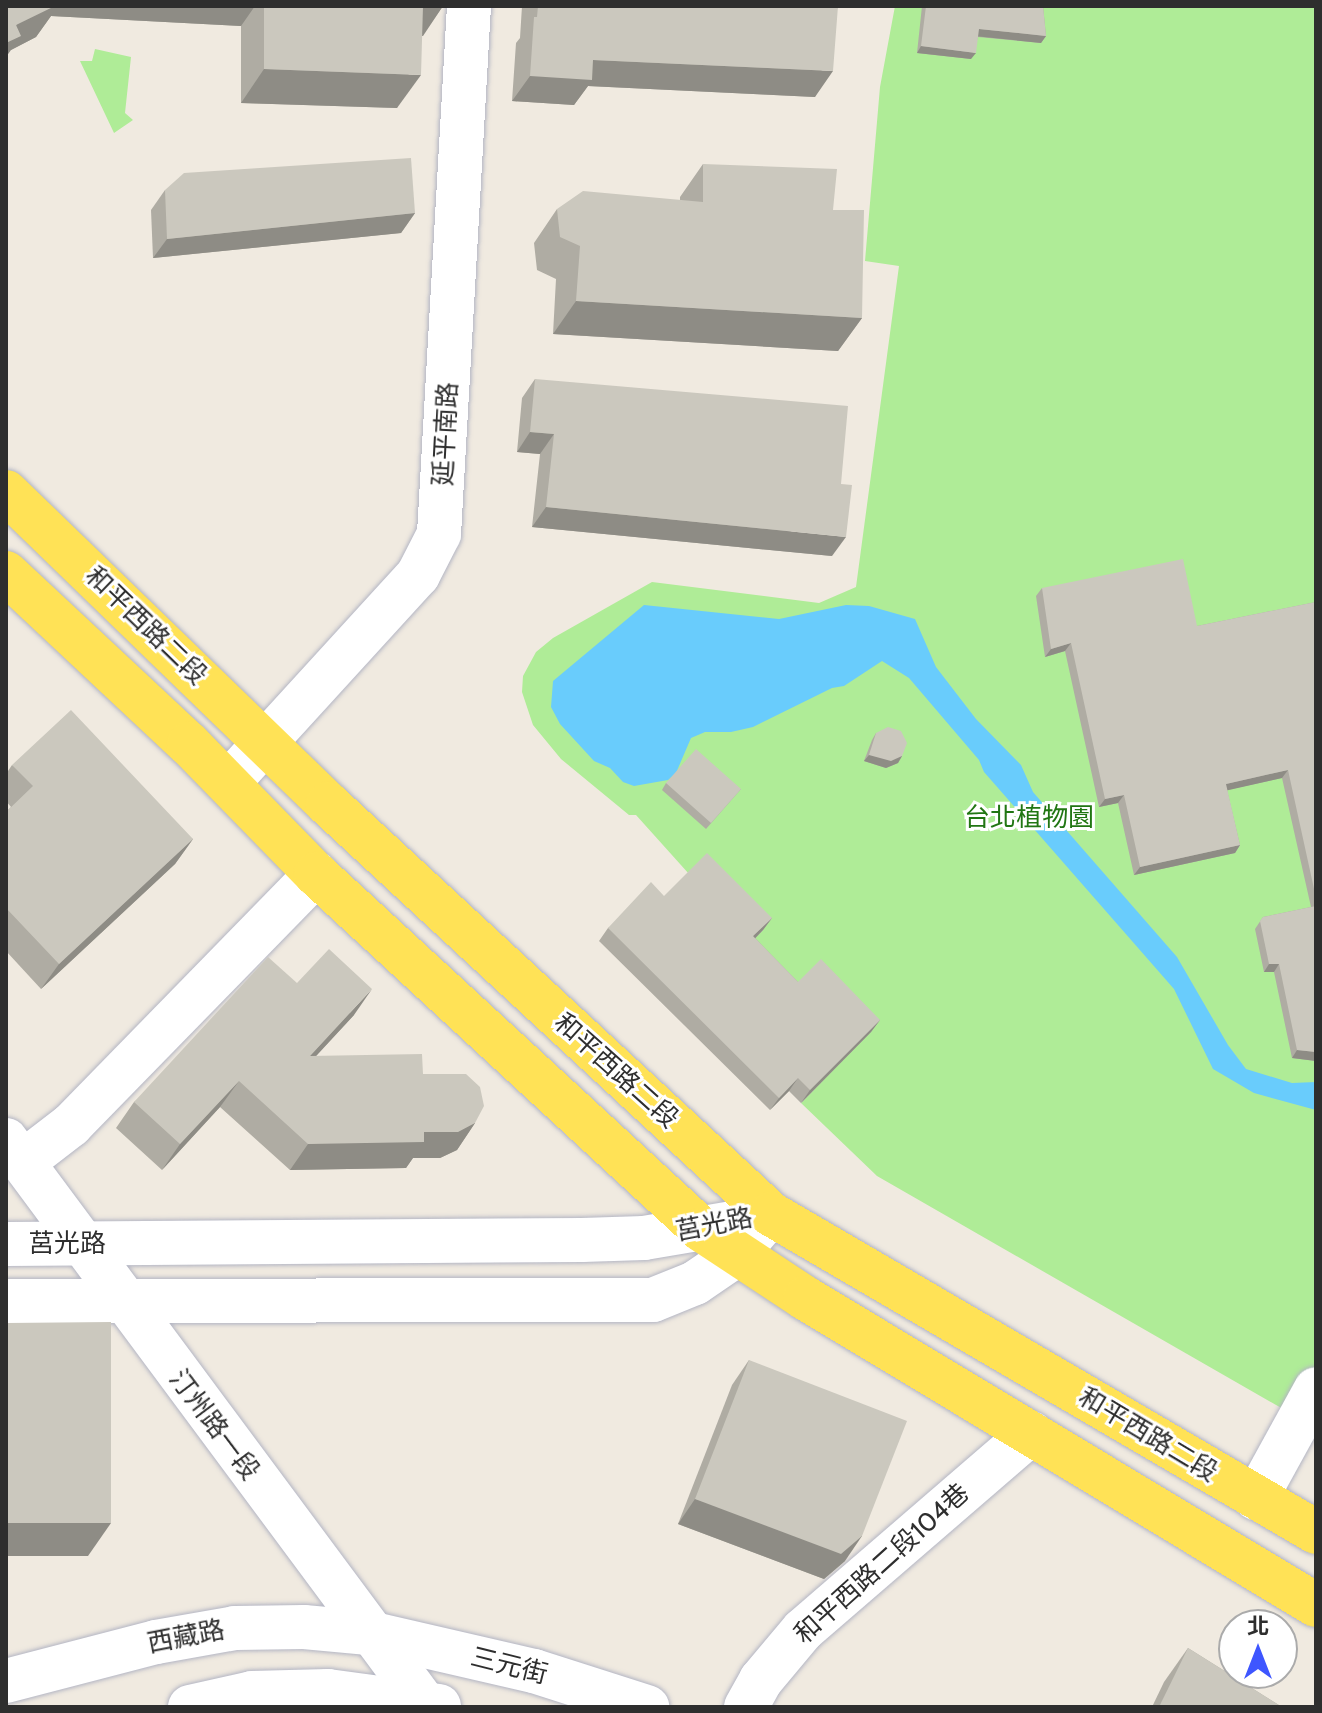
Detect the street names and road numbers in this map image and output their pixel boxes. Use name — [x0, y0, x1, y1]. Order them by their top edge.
street label: 延平南路 — [428, 381, 464, 487]
street label: 和平西路二段 — [79, 561, 213, 691]
street label: 和平西路二段 — [548, 1007, 684, 1135]
street label: 莒光路 — [673, 1202, 755, 1248]
street label: 莒光路 — [28, 1228, 106, 1260]
street label: 汀州路一段 — [162, 1364, 266, 1486]
street label: 和平西路二段 — [1073, 1381, 1223, 1489]
street label: 和平西路二段104巷 — [788, 1478, 976, 1650]
street label: 西藏路 — [145, 1614, 227, 1660]
street label: 三元街 — [467, 1641, 551, 1691]

